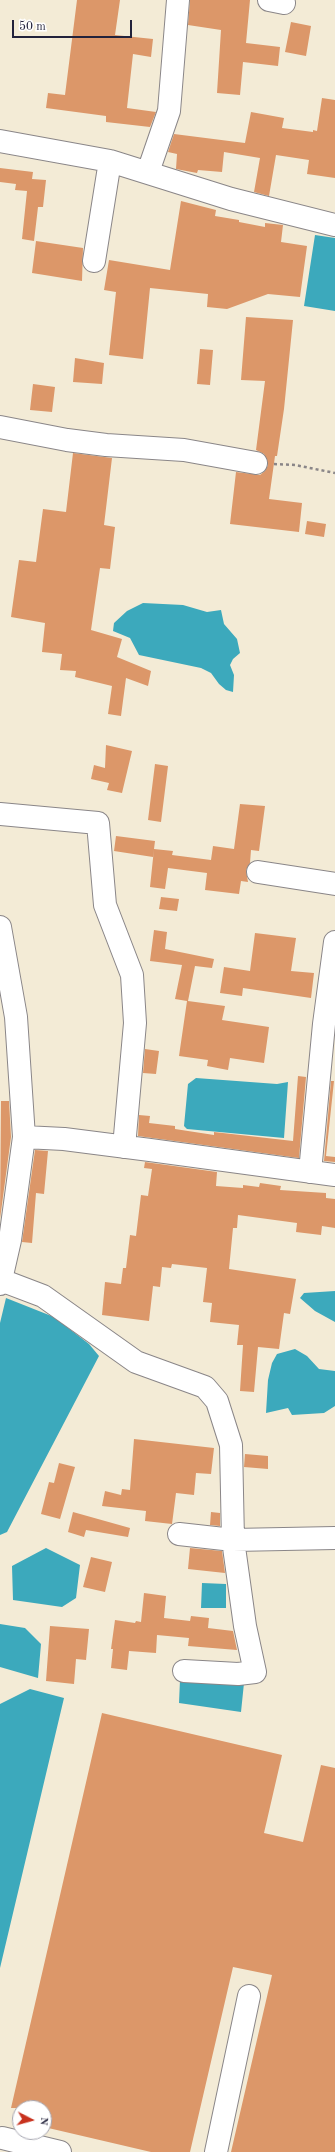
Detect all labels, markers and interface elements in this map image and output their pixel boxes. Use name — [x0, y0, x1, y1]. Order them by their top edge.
scale bar — [14, 12, 134, 38]
text: 50 m — [19, 21, 46, 33]
north arrow — [12, 2100, 52, 2140]
text: N — [38, 2116, 49, 2126]

